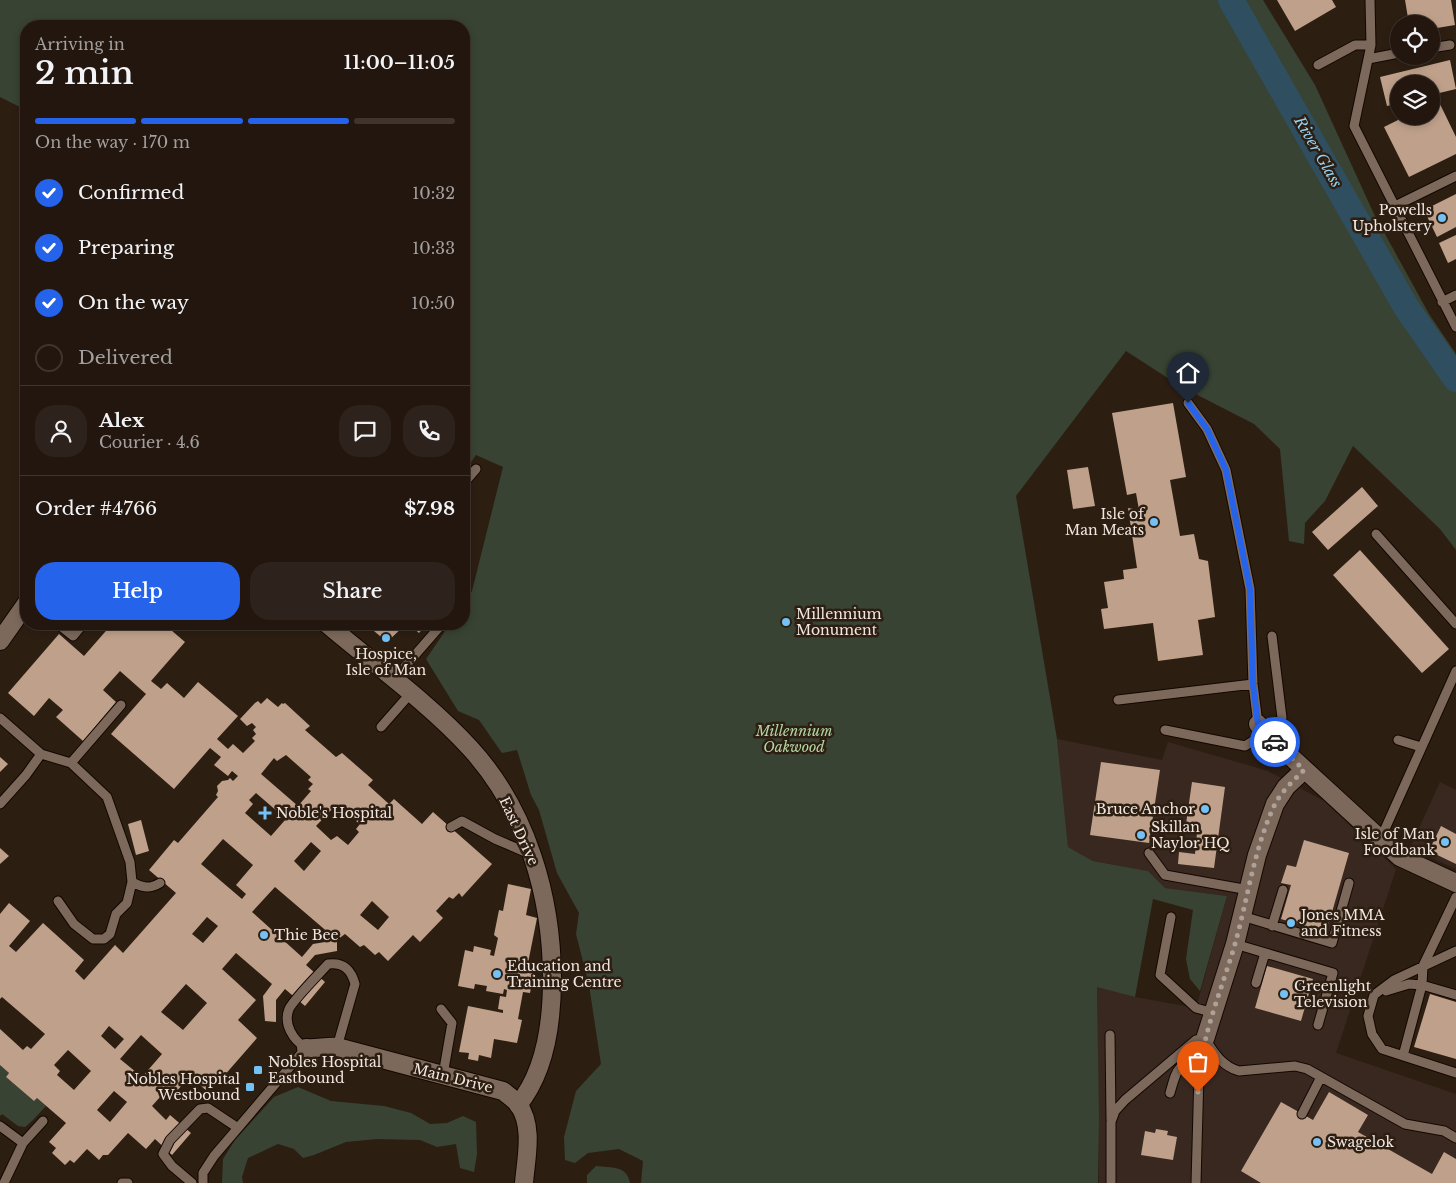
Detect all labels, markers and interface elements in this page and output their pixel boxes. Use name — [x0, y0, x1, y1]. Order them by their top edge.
map controls — [1390, 15, 1440, 125]
button: locate — [1390, 15, 1440, 65]
text: Arriving in — [35, 34, 125, 54]
text: 11:00–11:05 — [344, 51, 455, 74]
text: 2 min — [35, 53, 134, 93]
button: layers — [1390, 75, 1440, 125]
water label: River Glass — [1290, 112, 1347, 191]
text: On the way · 170 m — [35, 132, 190, 152]
icon: check — [35, 179, 63, 207]
text: Confirmed — [78, 181, 184, 204]
text: 10:32 — [412, 183, 455, 203]
place label: Powells Upholstery — [1352, 201, 1432, 235]
marker: Powells Upholstery — [1436, 212, 1448, 224]
icon: check — [35, 234, 63, 262]
text: Preparing — [78, 236, 174, 259]
text: 10:33 — [412, 238, 455, 258]
icon: check — [35, 289, 63, 317]
text: On the way — [78, 291, 189, 314]
text: 10:50 — [411, 293, 455, 313]
text: Delivered — [78, 346, 173, 369]
pin — [1167, 352, 1209, 403]
icon: home — [1174, 359, 1202, 387]
button: person — [35, 405, 87, 457]
button: chat — [339, 405, 391, 457]
button: phone — [403, 405, 455, 457]
text: Alex — [99, 409, 144, 432]
text: Courier · 4.6 — [99, 432, 200, 452]
text: Order #4766 — [35, 497, 157, 520]
text: $7.98 — [404, 497, 455, 520]
place label: Isle of Man Meats — [1065, 505, 1146, 539]
marker: Isle of Man Meats — [1148, 516, 1160, 528]
button: Help — [35, 562, 240, 620]
button: Share — [250, 562, 455, 620]
place label: Millennium Monument — [796, 605, 882, 639]
marker: Millennium Monument — [780, 616, 792, 628]
marker: Hospice, Isle of Man — [380, 632, 392, 644]
place label: Hospice, Isle of Man — [346, 645, 426, 679]
courier — [1250, 717, 1300, 767]
park label: Millennium Oakwood — [755, 722, 832, 756]
icon: car — [1261, 728, 1289, 756]
street label: East Drive — [495, 794, 543, 868]
place label: Bruce Anchor — [1096, 800, 1195, 818]
marker: Bruce Anchor — [1199, 803, 1211, 815]
place label: Noble's Hospital — [276, 804, 393, 822]
marker: Noble's Hospital — [258, 806, 272, 820]
place label: Skillan Naylor HQ — [1151, 818, 1230, 852]
place label: Isle of Man Foodbank — [1355, 825, 1435, 859]
marker: Skillan Naylor HQ — [1135, 829, 1147, 841]
marker: Isle of Man Foodbank — [1439, 836, 1451, 848]
place label: Jones MMA and Fitness — [1299, 906, 1385, 940]
marker: Jones MMA and Fitness — [1285, 917, 1297, 929]
place label: Thie Bee — [274, 926, 338, 944]
marker: Thie Bee — [258, 929, 270, 941]
place label: Education and Training Centre — [507, 957, 622, 991]
marker: Education and Training Centre — [491, 968, 503, 980]
place label: Greenlight Television — [1294, 977, 1372, 1011]
marker: Greenlight Television — [1278, 988, 1290, 1000]
pin — [1177, 1041, 1219, 1092]
icon: bag — [1184, 1048, 1212, 1076]
place label: Nobles Hospital Eastbound — [268, 1053, 382, 1087]
street label: Main Drive — [411, 1059, 495, 1097]
marker: Nobles Hospital Eastbound — [252, 1064, 264, 1076]
place label: Nobles Hospital Westbound — [127, 1070, 241, 1104]
marker: Nobles Hospital Westbound — [244, 1081, 256, 1093]
place label: Swagelok — [1327, 1133, 1394, 1151]
marker: Swagelok — [1311, 1136, 1323, 1148]

